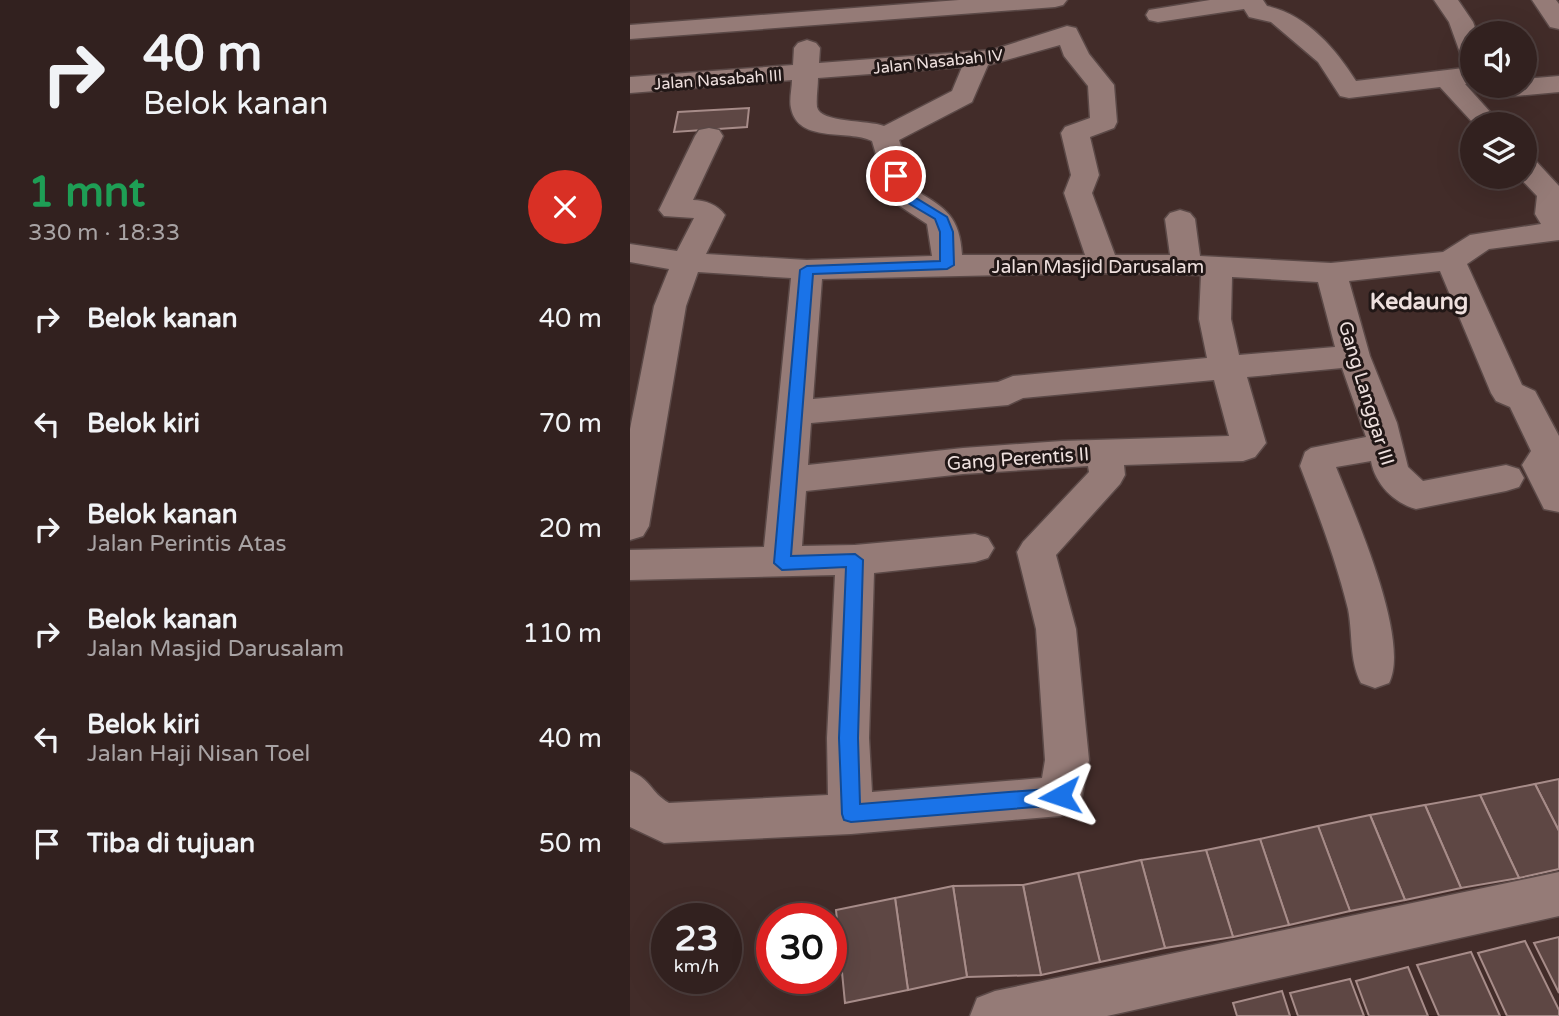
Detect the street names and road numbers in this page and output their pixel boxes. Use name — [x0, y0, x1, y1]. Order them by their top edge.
street label: Jalan Nasabah IV — [872, 45, 1004, 79]
street label: Jalan Nasabah III — [653, 66, 783, 94]
street label: Jalan Masjid Darusalam — [992, 256, 1204, 278]
street label: Gang Langgar III — [1334, 318, 1398, 468]
street label: Gang Perentis II — [946, 443, 1090, 475]

